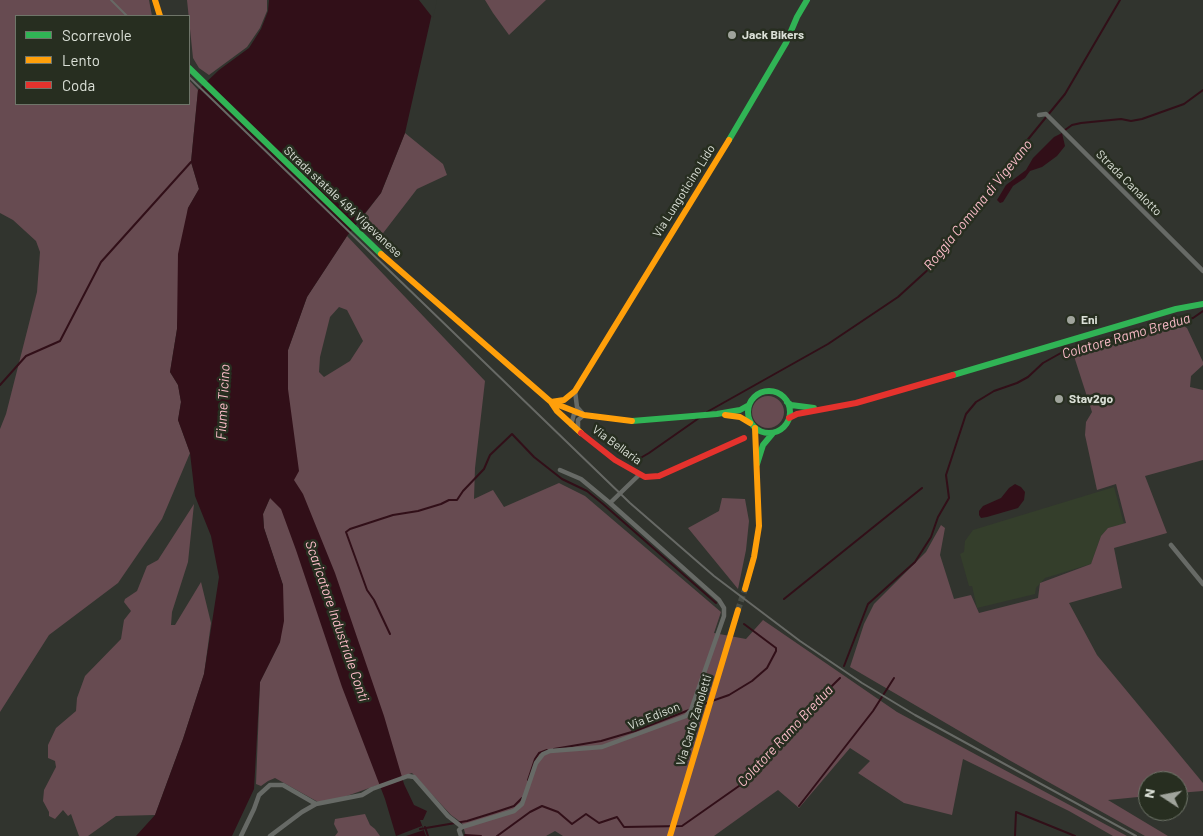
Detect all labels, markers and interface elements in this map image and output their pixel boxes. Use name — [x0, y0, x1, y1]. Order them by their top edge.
legend — [15, 15, 190, 105]
text: Scorrevole — [62, 26, 132, 44]
place label: Jack Bikers — [742, 28, 804, 42]
marker: Jack Bikers — [726, 29, 738, 41]
text: Lento — [62, 51, 100, 69]
text: Coda — [62, 76, 95, 94]
water label: Roggia Comuna di Vigevano — [920, 136, 1036, 274]
street label: Via Lungoticino Lido — [650, 142, 718, 240]
street label: Strada statale 494 Vigevanese — [281, 143, 405, 261]
street label: Strada Canalotto — [1093, 147, 1165, 219]
water label: Colatore Ramo Bredua — [1060, 310, 1192, 362]
place label: Eni — [1081, 313, 1098, 327]
marker: Eni — [1065, 314, 1077, 326]
water label: Fiume Ticino — [213, 364, 233, 440]
place label: Stav2go — [1069, 392, 1113, 406]
marker: Stav2go — [1053, 393, 1065, 405]
street label: Via Bellaria — [589, 422, 645, 468]
water label: Scaricatore Industriale Conti — [301, 538, 373, 704]
street label: Via Carlo Zanoletti — [673, 673, 715, 767]
water label: Colatore Ramo Bredua — [734, 682, 836, 790]
street label: Via Edison — [626, 699, 682, 733]
north arrow — [1138, 771, 1188, 821]
text: N — [1140, 787, 1158, 799]

